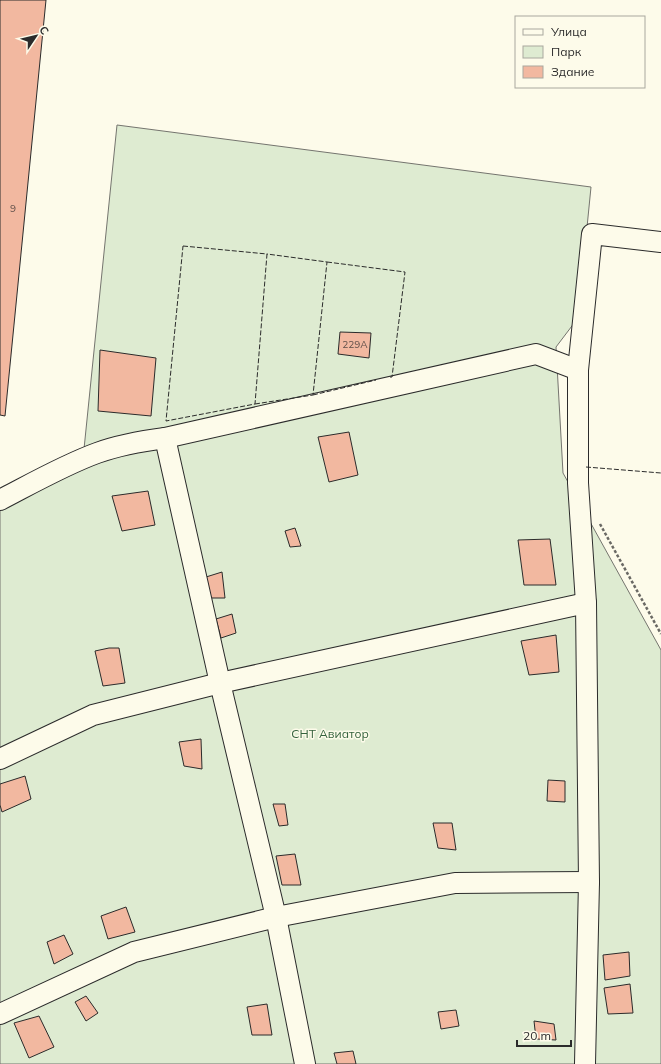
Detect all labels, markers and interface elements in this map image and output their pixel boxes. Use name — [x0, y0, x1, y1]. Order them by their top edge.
north arrow — [16, 16, 56, 56]
legend — [515, 16, 645, 88]
text: С — [36, 23, 52, 38]
text: Улица — [550, 24, 587, 39]
text: Парк — [551, 44, 582, 59]
text: Здание — [551, 64, 595, 79]
house number: 9 — [10, 202, 16, 215]
house number: 229А — [342, 338, 368, 351]
park label: СНТ Авиатор — [291, 726, 369, 741]
scale bar — [517, 1022, 571, 1048]
text: 20 m — [523, 1028, 551, 1043]

